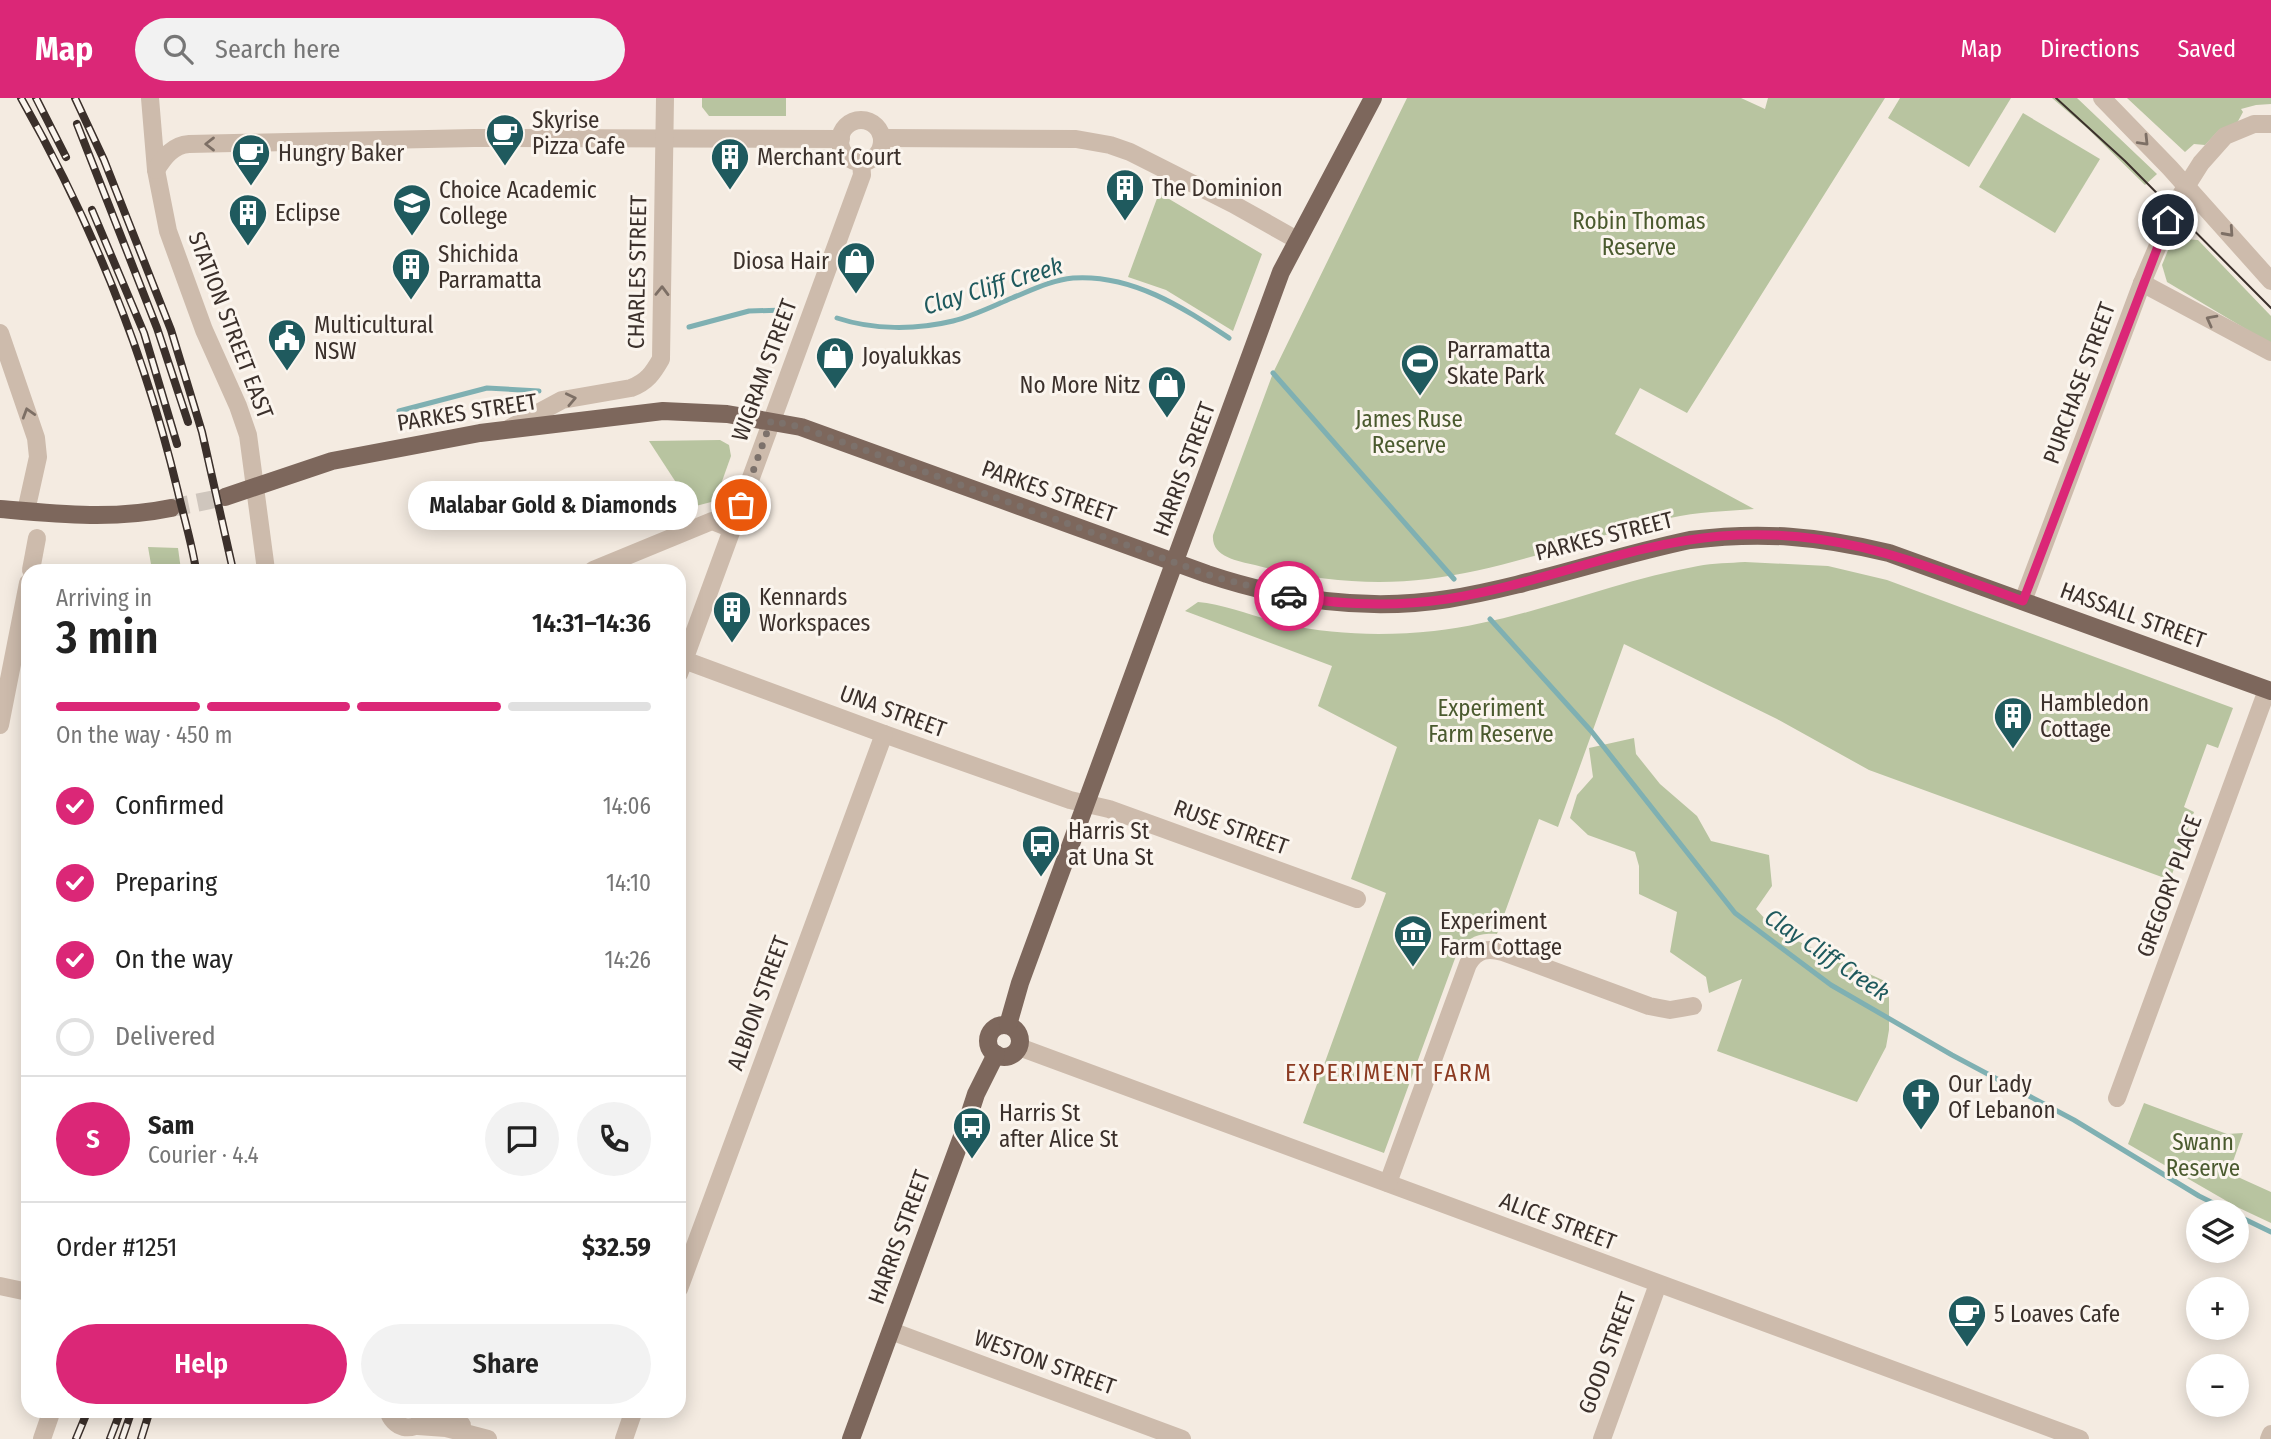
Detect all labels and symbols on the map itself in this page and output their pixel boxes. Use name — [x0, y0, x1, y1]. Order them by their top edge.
place label: Skyrise Pizza Cafe — [532, 106, 625, 160]
cafe icon: Skyrise Pizza Cafe — [484, 112, 526, 167]
cafe icon: Hungry Baker — [230, 132, 272, 187]
one-way arrow — [2136, 132, 2149, 145]
one-way arrow — [204, 136, 215, 152]
building icon: Merchant Court — [709, 136, 751, 191]
place label: Hungry Baker — [278, 139, 404, 167]
place label: Merchant Court — [757, 143, 902, 171]
building icon: The Dominion — [1104, 167, 1146, 222]
place label: The Dominion — [1152, 174, 1283, 202]
place label: Choice Academic College — [439, 176, 597, 230]
school or university icon: Choice Academic College — [391, 182, 433, 237]
pin — [2138, 190, 2198, 250]
building icon: Eclipse — [227, 192, 269, 247]
street label: CHARLES STREET — [622, 194, 652, 349]
place label: Eclipse — [275, 199, 340, 227]
park label: Robin Thomas Reserve — [1572, 207, 1706, 261]
one-way arrow — [2221, 224, 2233, 237]
street label: STATION STREET EAST — [182, 228, 280, 423]
place label: Shichida Parramatta — [438, 240, 542, 294]
shop icon: Diosa Hair — [835, 240, 877, 295]
building icon: Shichida Parramatta — [390, 246, 432, 301]
place label: Diosa Hair — [732, 247, 829, 275]
water label: Clay Cliff Creek — [920, 251, 1066, 321]
one-way arrow — [654, 285, 670, 295]
street label: WIGRAM STREET — [725, 295, 803, 445]
street label: PURCHASE STREET — [2037, 298, 2121, 467]
place label: Multicultural NSW — [314, 311, 434, 365]
one-way arrow — [2206, 315, 2218, 328]
public building icon: Multicultural NSW — [266, 317, 308, 372]
shop icon: Joyalukkas — [814, 335, 856, 390]
place label: Parramatta Skate Park — [1447, 336, 1551, 390]
place label: Joyalukkas — [862, 342, 962, 370]
sports icon: Parramatta Skate Park — [1399, 342, 1441, 397]
shop icon: No More Nitz — [1146, 364, 1188, 419]
place label: No More Nitz — [1020, 371, 1140, 399]
street label: PARKES STREET — [395, 387, 539, 437]
one-way arrow — [565, 392, 577, 407]
street label: HARRIS STREET — [1147, 398, 1221, 540]
park label: James Ruse Reserve — [1355, 405, 1463, 459]
one-way arrow — [22, 407, 37, 419]
street label: PARKES STREET — [978, 454, 1120, 528]
pin — [711, 475, 771, 535]
callout: Malabar Gold & Diamonds — [408, 480, 699, 530]
street label: PARKES STREET — [1532, 505, 1676, 567]
courier — [1254, 561, 1324, 631]
street label: HASSALL STREET — [2056, 576, 2210, 654]
place label: Kennards Workspaces — [759, 583, 871, 637]
building icon: Kennards Workspaces — [711, 589, 753, 644]
street label: UNA STREET — [836, 679, 950, 743]
place label: Hambledon Cottage — [2040, 689, 2149, 743]
park label: Experiment Farm Reserve — [1428, 694, 1554, 748]
building icon: Hambledon Cottage — [1992, 695, 2034, 750]
street label: RUSE STREET — [1170, 793, 1292, 861]
street label: GREGORY PLACE — [2130, 811, 2208, 961]
place label: Harris St at Una St — [1068, 817, 1154, 871]
bus stop icon: Harris St at Una St — [1020, 823, 1062, 878]
water label: Clay Cliff Creek — [1759, 903, 1895, 1007]
place label: Experiment Farm Cottage — [1440, 907, 1562, 961]
museum icon: Experiment Farm Cottage — [1392, 913, 1434, 968]
street label: ALBION STREET — [721, 932, 795, 1074]
district label: EXPERIMENT FARM — [1285, 1059, 1493, 1087]
place label: Our Lady Of Lebanon — [1948, 1070, 2056, 1124]
church icon: Our Lady Of Lebanon — [1900, 1076, 1942, 1131]
place label: Harris St after Alice St — [999, 1099, 1119, 1153]
bus stop icon: Harris St after Alice St — [951, 1105, 993, 1160]
park label: Swann Reserve — [2166, 1128, 2240, 1182]
street label: HARRIS STREET — [862, 1166, 936, 1308]
street label: ALICE STREET — [1496, 1186, 1621, 1256]
street label: GOOD STREET — [1572, 1288, 1642, 1418]
cafe icon: 5 Loaves Cafe — [1946, 1293, 1988, 1348]
place label: 5 Loaves Cafe — [1994, 1300, 2120, 1328]
street label: WESTON STREET — [970, 1323, 1120, 1401]

